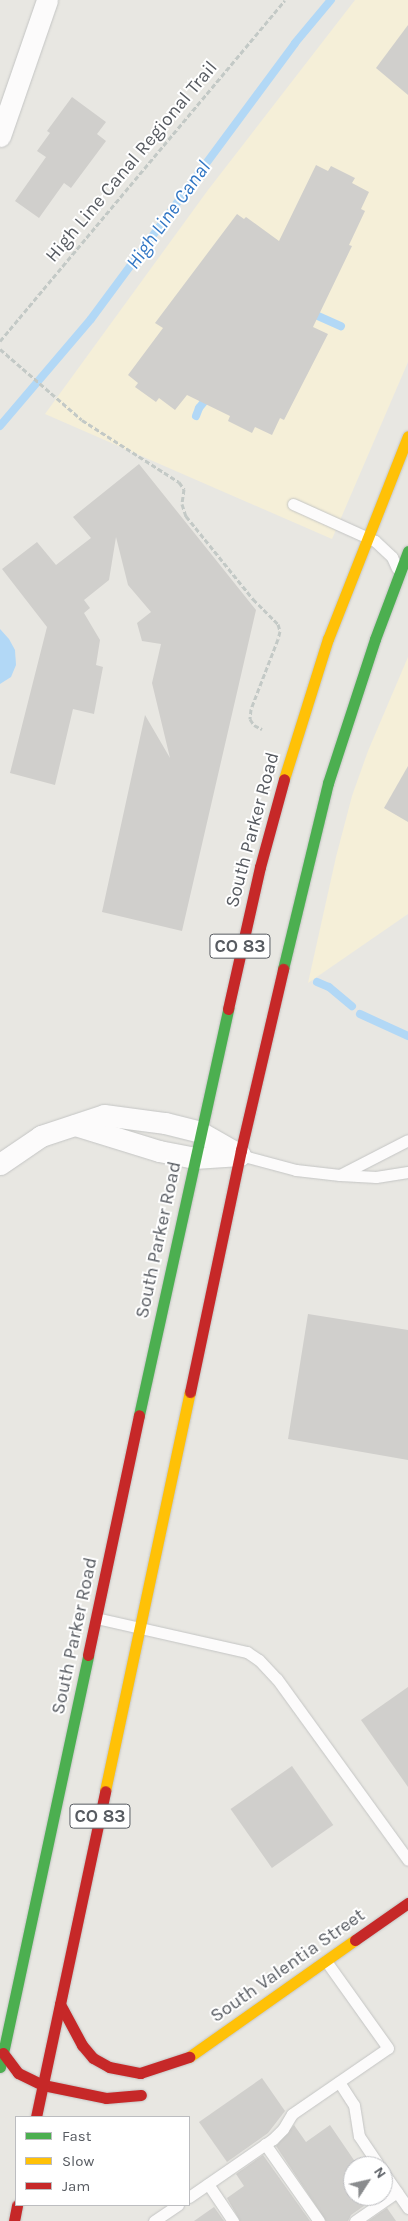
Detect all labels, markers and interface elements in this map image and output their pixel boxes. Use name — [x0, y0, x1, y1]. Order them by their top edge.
street label: High Line Canal Regional Trail — [41, 57, 223, 267]
water label: High Line Canal — [121, 156, 215, 274]
street label: South Parker Road — [221, 750, 285, 910]
road number: CO 83 — [209, 930, 271, 961]
street label: South Parker Road — [131, 1159, 187, 1321]
street label: South Parker Road — [47, 1555, 103, 1717]
road number: CO 83 — [69, 1800, 131, 1832]
street label: South Valentia Street — [206, 1904, 370, 2028]
legend — [15, 2116, 190, 2206]
text: Fast — [62, 2127, 91, 2145]
text: Slow — [62, 2152, 94, 2170]
north arrow — [343, 2156, 393, 2206]
text: N — [370, 2164, 390, 2182]
text: Jam — [62, 2177, 90, 2195]

